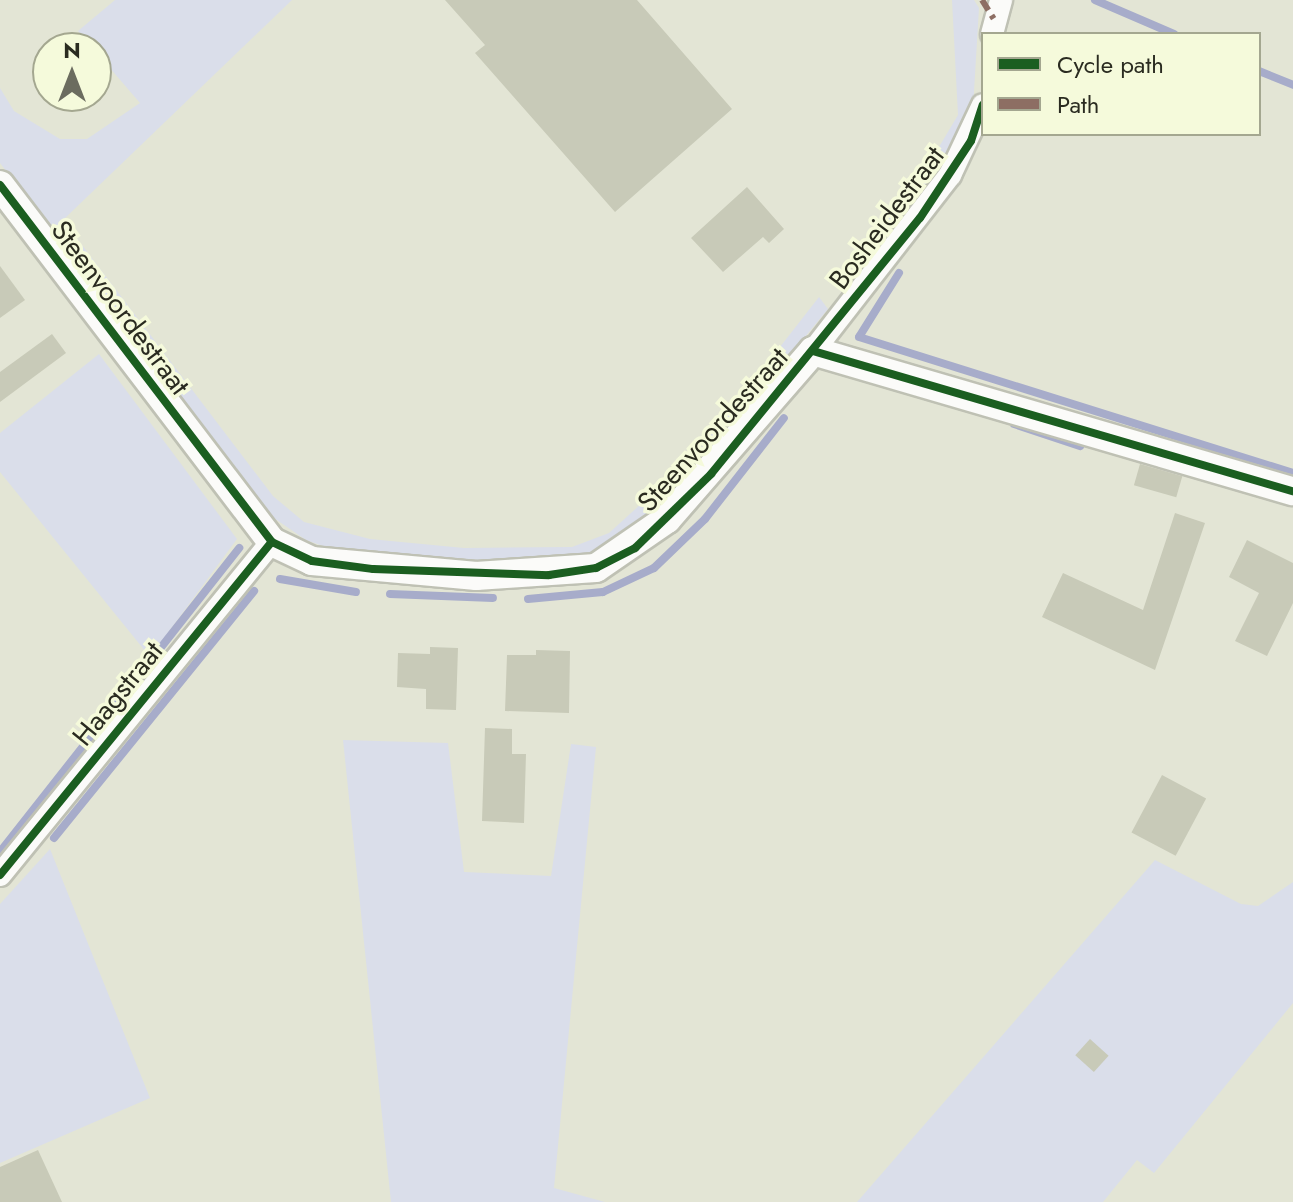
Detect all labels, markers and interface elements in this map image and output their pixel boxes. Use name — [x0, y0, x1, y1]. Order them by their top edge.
north arrow — [32, 32, 112, 112]
legend — [981, 32, 1261, 136]
text: N — [63, 34, 81, 66]
text: Cycle path — [1057, 47, 1164, 82]
text: Path — [1057, 87, 1099, 122]
street label: Bosheidestraat — [822, 140, 952, 296]
street label: Steenvoordestraat — [44, 214, 196, 402]
street label: Steenvoordestraat — [631, 341, 795, 519]
street label: Haagstraat — [66, 635, 170, 753]

